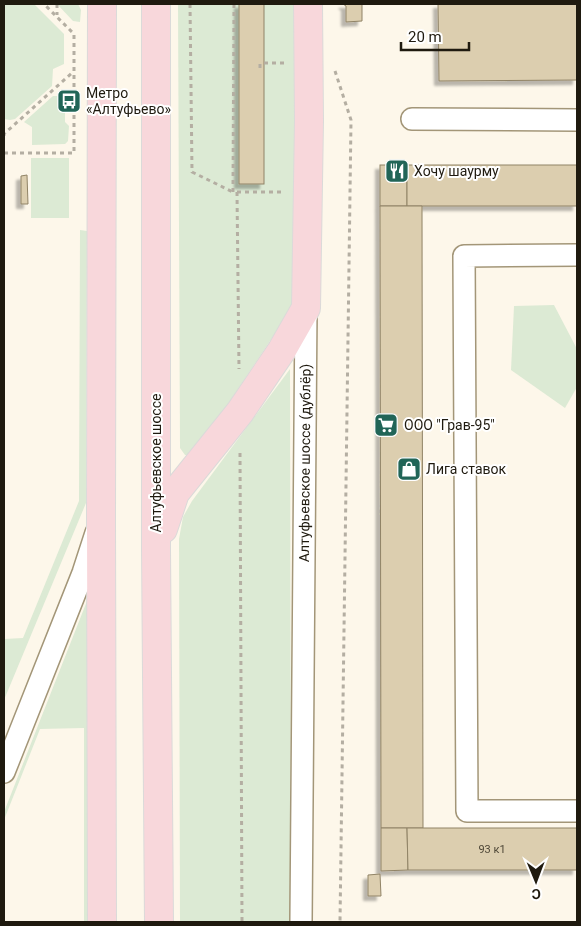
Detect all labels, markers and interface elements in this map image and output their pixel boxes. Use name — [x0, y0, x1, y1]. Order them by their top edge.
scale bar — [401, 20, 468, 52]
text: 20 m — [408, 28, 442, 46]
place label: Метро «Алтуфьево» — [86, 85, 171, 117]
bus stop icon: Метро «Алтуфьево» — [56, 88, 82, 114]
restaurant icon: Хочу шаурму — [384, 158, 410, 184]
place label: Хочу шаурму — [414, 163, 499, 179]
street label: Алтуфьевское шоссе (дублёр) — [296, 364, 315, 562]
street label: Алтуфьевское шоссе — [148, 394, 164, 532]
supermarket icon: ООО "Грав-95" — [373, 412, 399, 438]
place label: ООО "Грав-95" — [404, 417, 495, 433]
shop icon: Лига ставок — [396, 456, 422, 482]
place label: Лига ставок — [426, 461, 507, 477]
house number: 93 к1 — [478, 843, 506, 856]
north arrow — [511, 856, 561, 906]
text: С — [532, 886, 541, 902]

